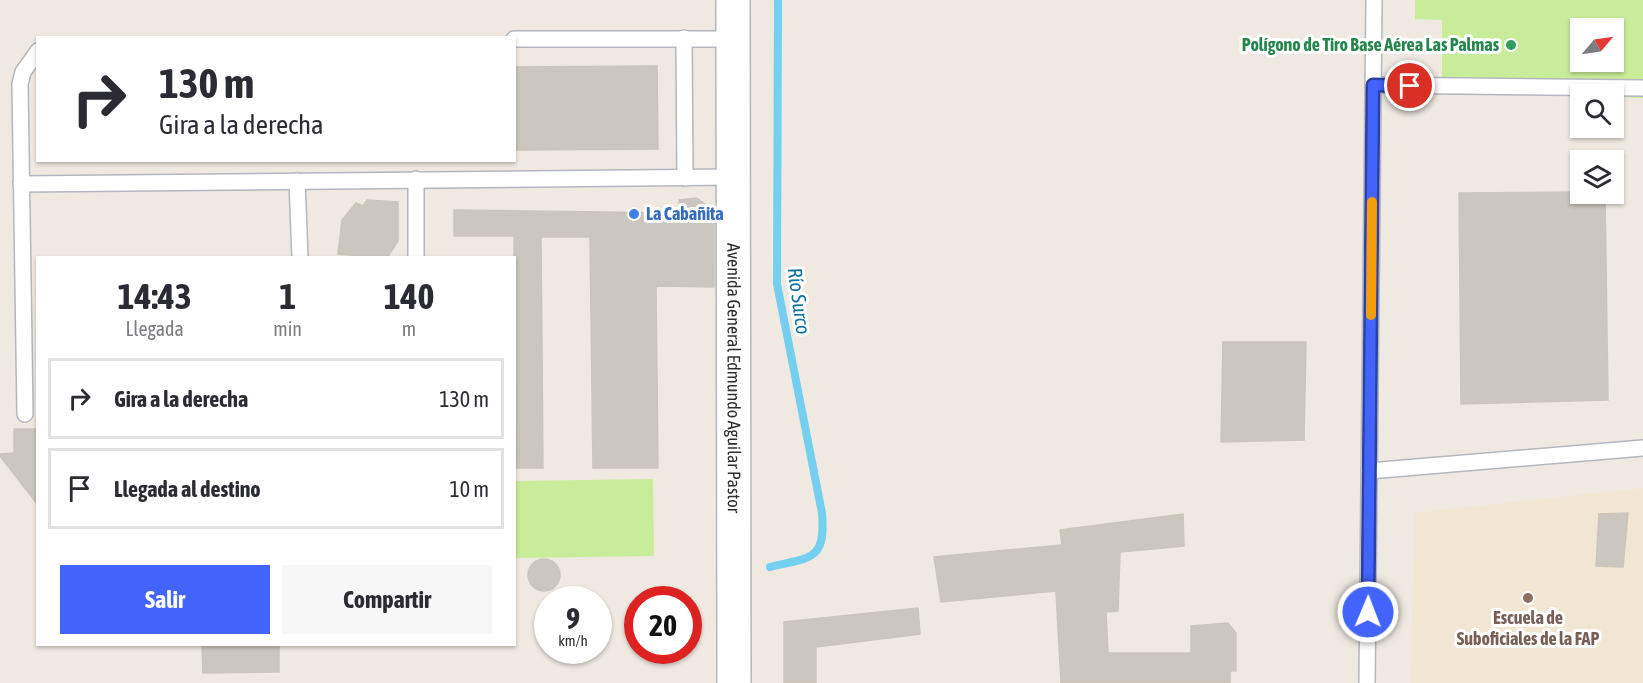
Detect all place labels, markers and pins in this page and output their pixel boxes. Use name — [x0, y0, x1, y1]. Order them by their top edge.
place label: Polígono de Tiro Base Aérea Las Palmas — [1242, 34, 1500, 55]
marker: Polígono de Tiro Base Aérea Las Palmas — [1504, 38, 1518, 52]
pin — [1384, 60, 1435, 111]
place label: La Cabañita — [646, 203, 724, 224]
marker: La Cabañita — [627, 207, 641, 221]
marker: Escuela de Suboficiales de la FAP — [1521, 591, 1535, 605]
place label: Escuela de Suboficiales de la FAP — [1457, 607, 1599, 649]

